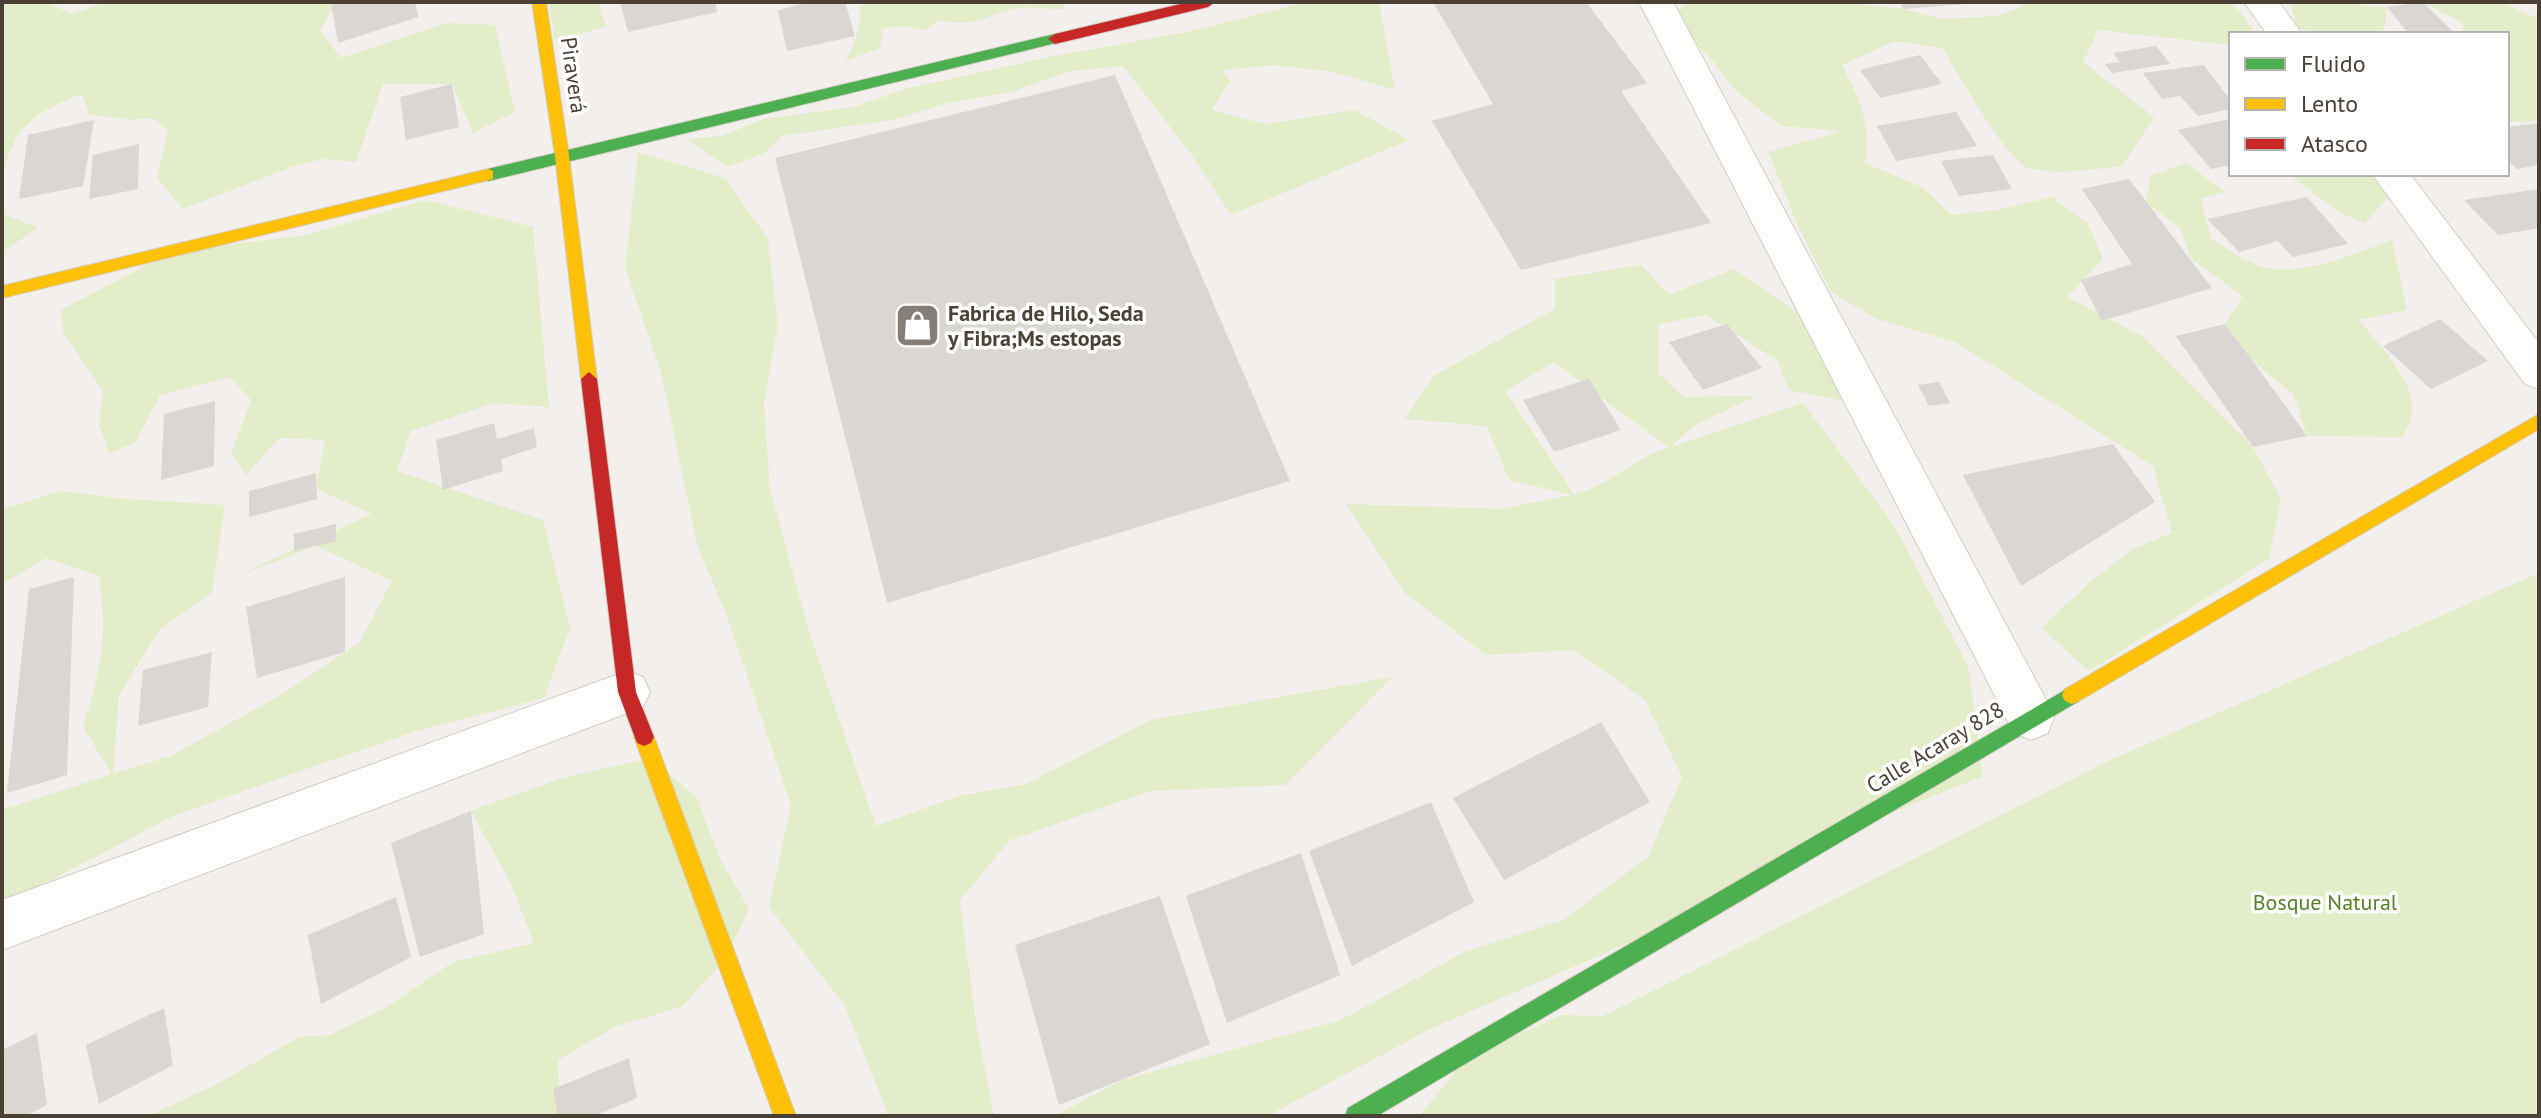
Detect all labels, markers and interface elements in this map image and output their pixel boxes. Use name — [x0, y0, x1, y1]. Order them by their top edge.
legend — [2229, 32, 2509, 176]
street label: Piraverá — [555, 35, 593, 115]
text: Fluido — [2301, 48, 2366, 79]
text: Lento — [2301, 88, 2358, 119]
text: Atasco — [2301, 128, 2368, 159]
place label: Fabrica de Hilo, Seda y Fibra;Ms estopas — [947, 299, 1144, 352]
shop icon: Fabrica de Hilo, Seda y Fibra;Ms estopas — [893, 302, 941, 350]
street label: Calle Acaray 828 — [1861, 695, 2009, 799]
park label: Bosque Natural — [2253, 888, 2398, 916]

